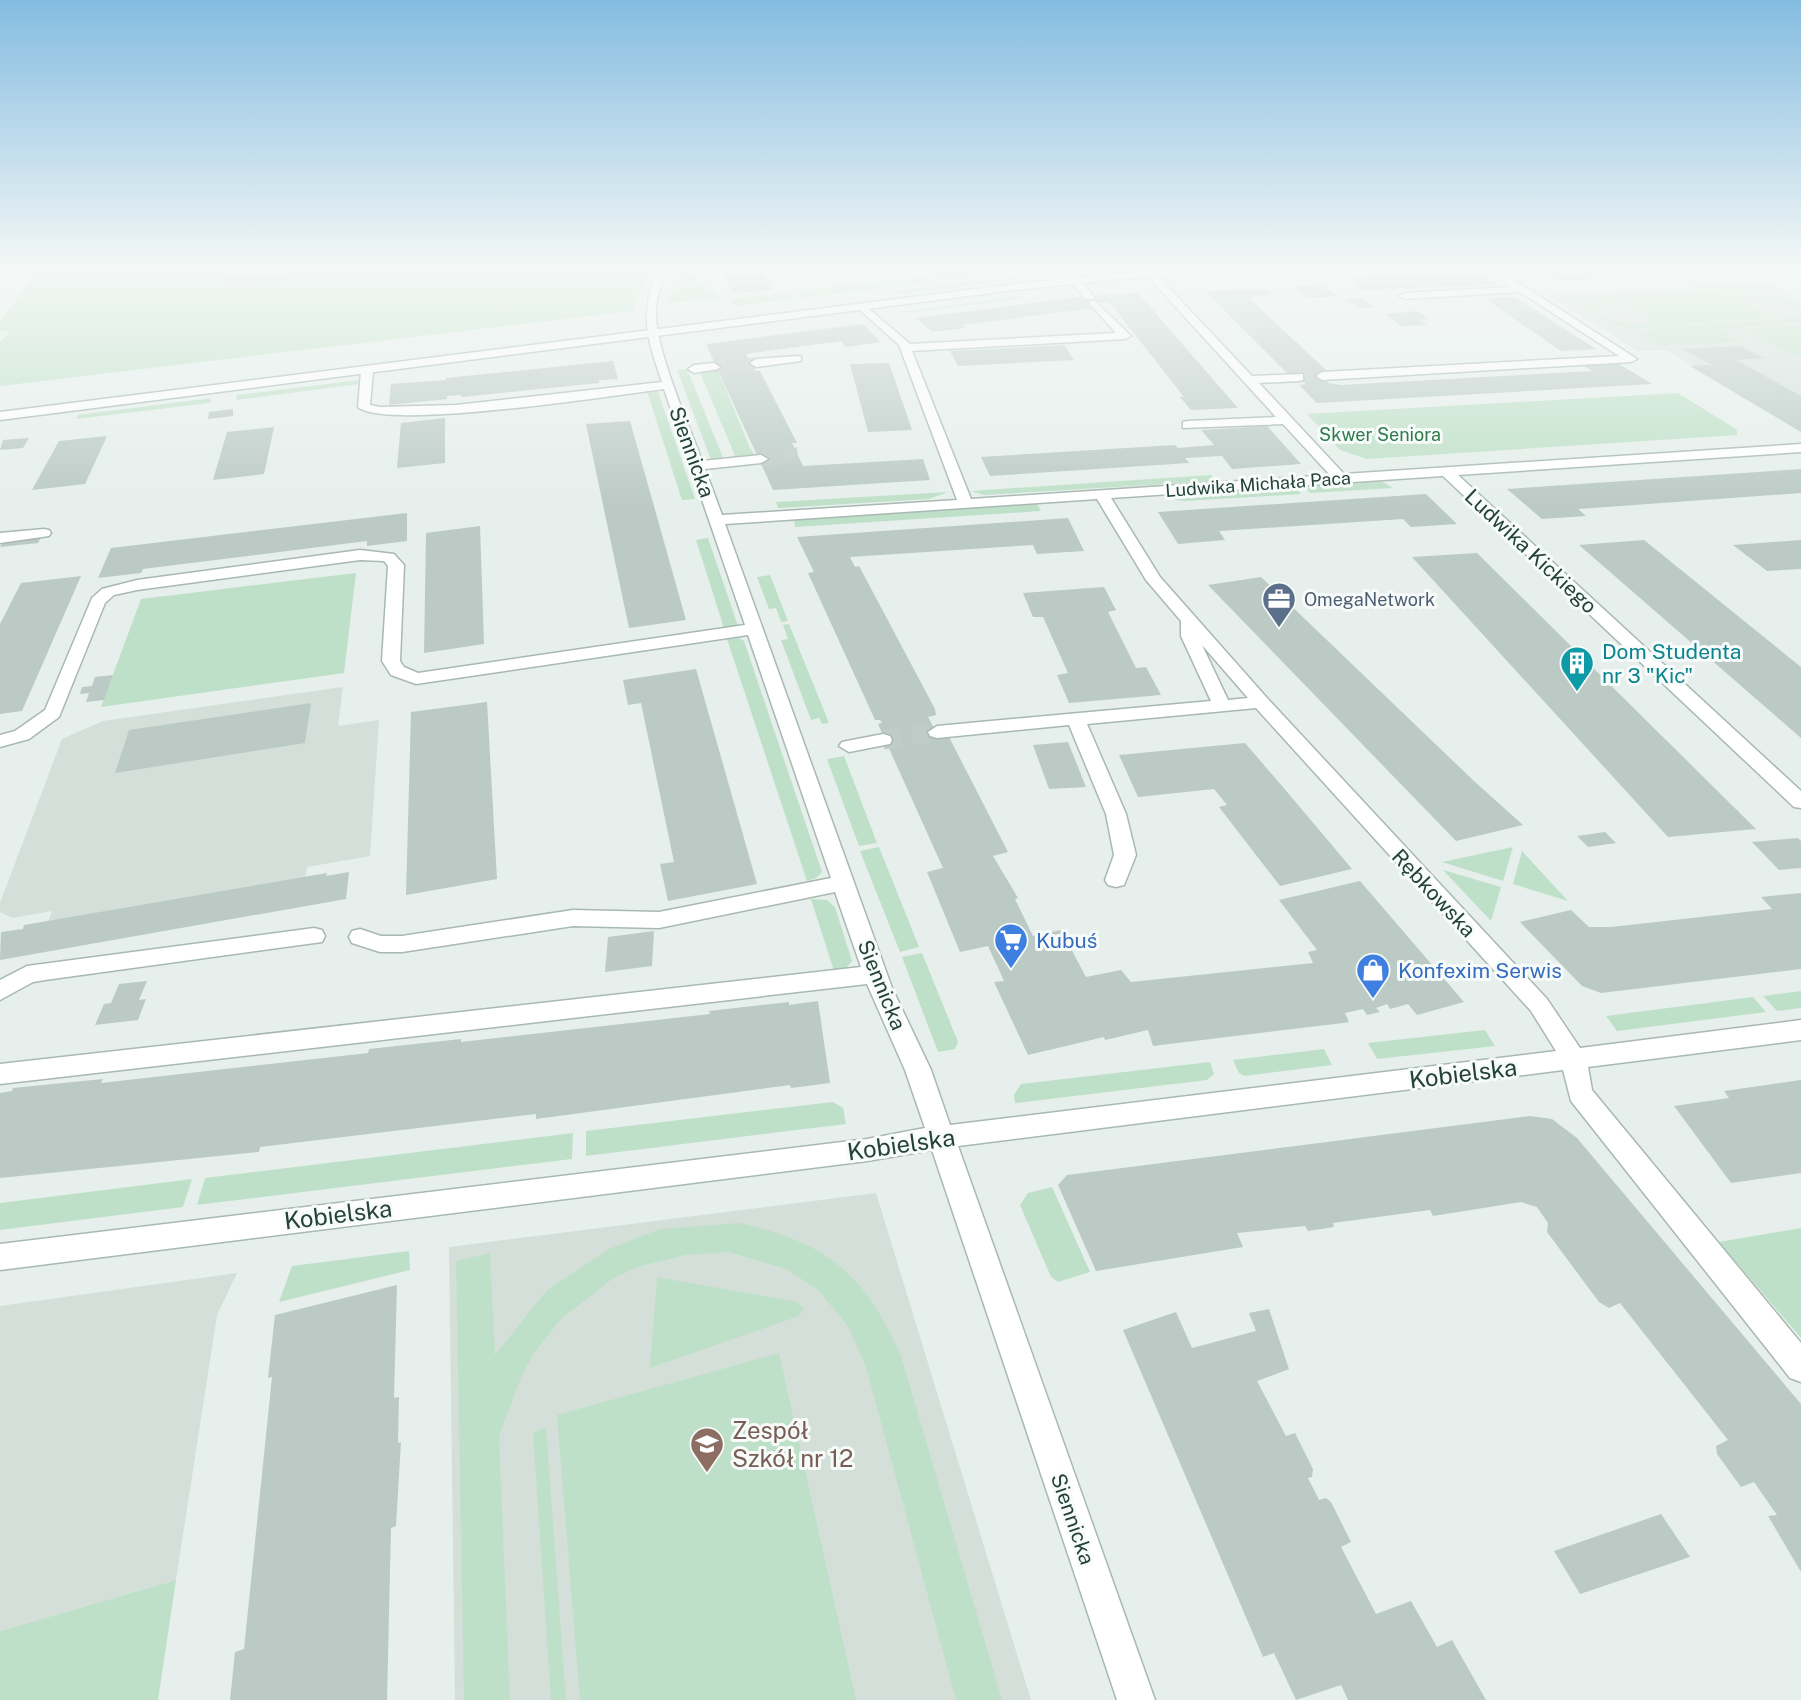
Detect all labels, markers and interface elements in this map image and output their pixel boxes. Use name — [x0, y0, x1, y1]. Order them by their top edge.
street label: Siennicka — [664, 403, 720, 501]
park label: Skwer Seniora — [1319, 424, 1441, 445]
street label: Ludwika Michała Paca — [1164, 467, 1352, 501]
street label: Ludwika Kickiego — [1460, 484, 1602, 618]
office icon: OmegaNetwork — [1260, 580, 1298, 629]
place label: OmegaNetwork — [1304, 589, 1435, 610]
place label: Dom Studenta nr 3 "Kic" — [1602, 639, 1741, 688]
building icon: Dom Studenta nr 3 "Kic" — [1558, 644, 1596, 693]
street label: Rębkowska — [1387, 844, 1481, 942]
supermarket icon: Kubuś — [992, 921, 1030, 970]
place label: Kubuś — [1036, 928, 1097, 953]
street label: Siennicka — [853, 936, 911, 1034]
shop icon: Konfexim Serwis — [1354, 951, 1392, 1000]
place label: Konfexim Serwis — [1398, 958, 1562, 983]
street label: Kobielska — [1407, 1052, 1519, 1094]
street label: Kobielska — [845, 1123, 957, 1165]
street label: Kobielska — [282, 1193, 394, 1235]
place label: Zespół Szkół nr 12 — [732, 1416, 853, 1472]
school or university icon: Zespół Szkół nr 12 — [688, 1425, 726, 1474]
street label: Siennicka — [1046, 1470, 1100, 1568]

